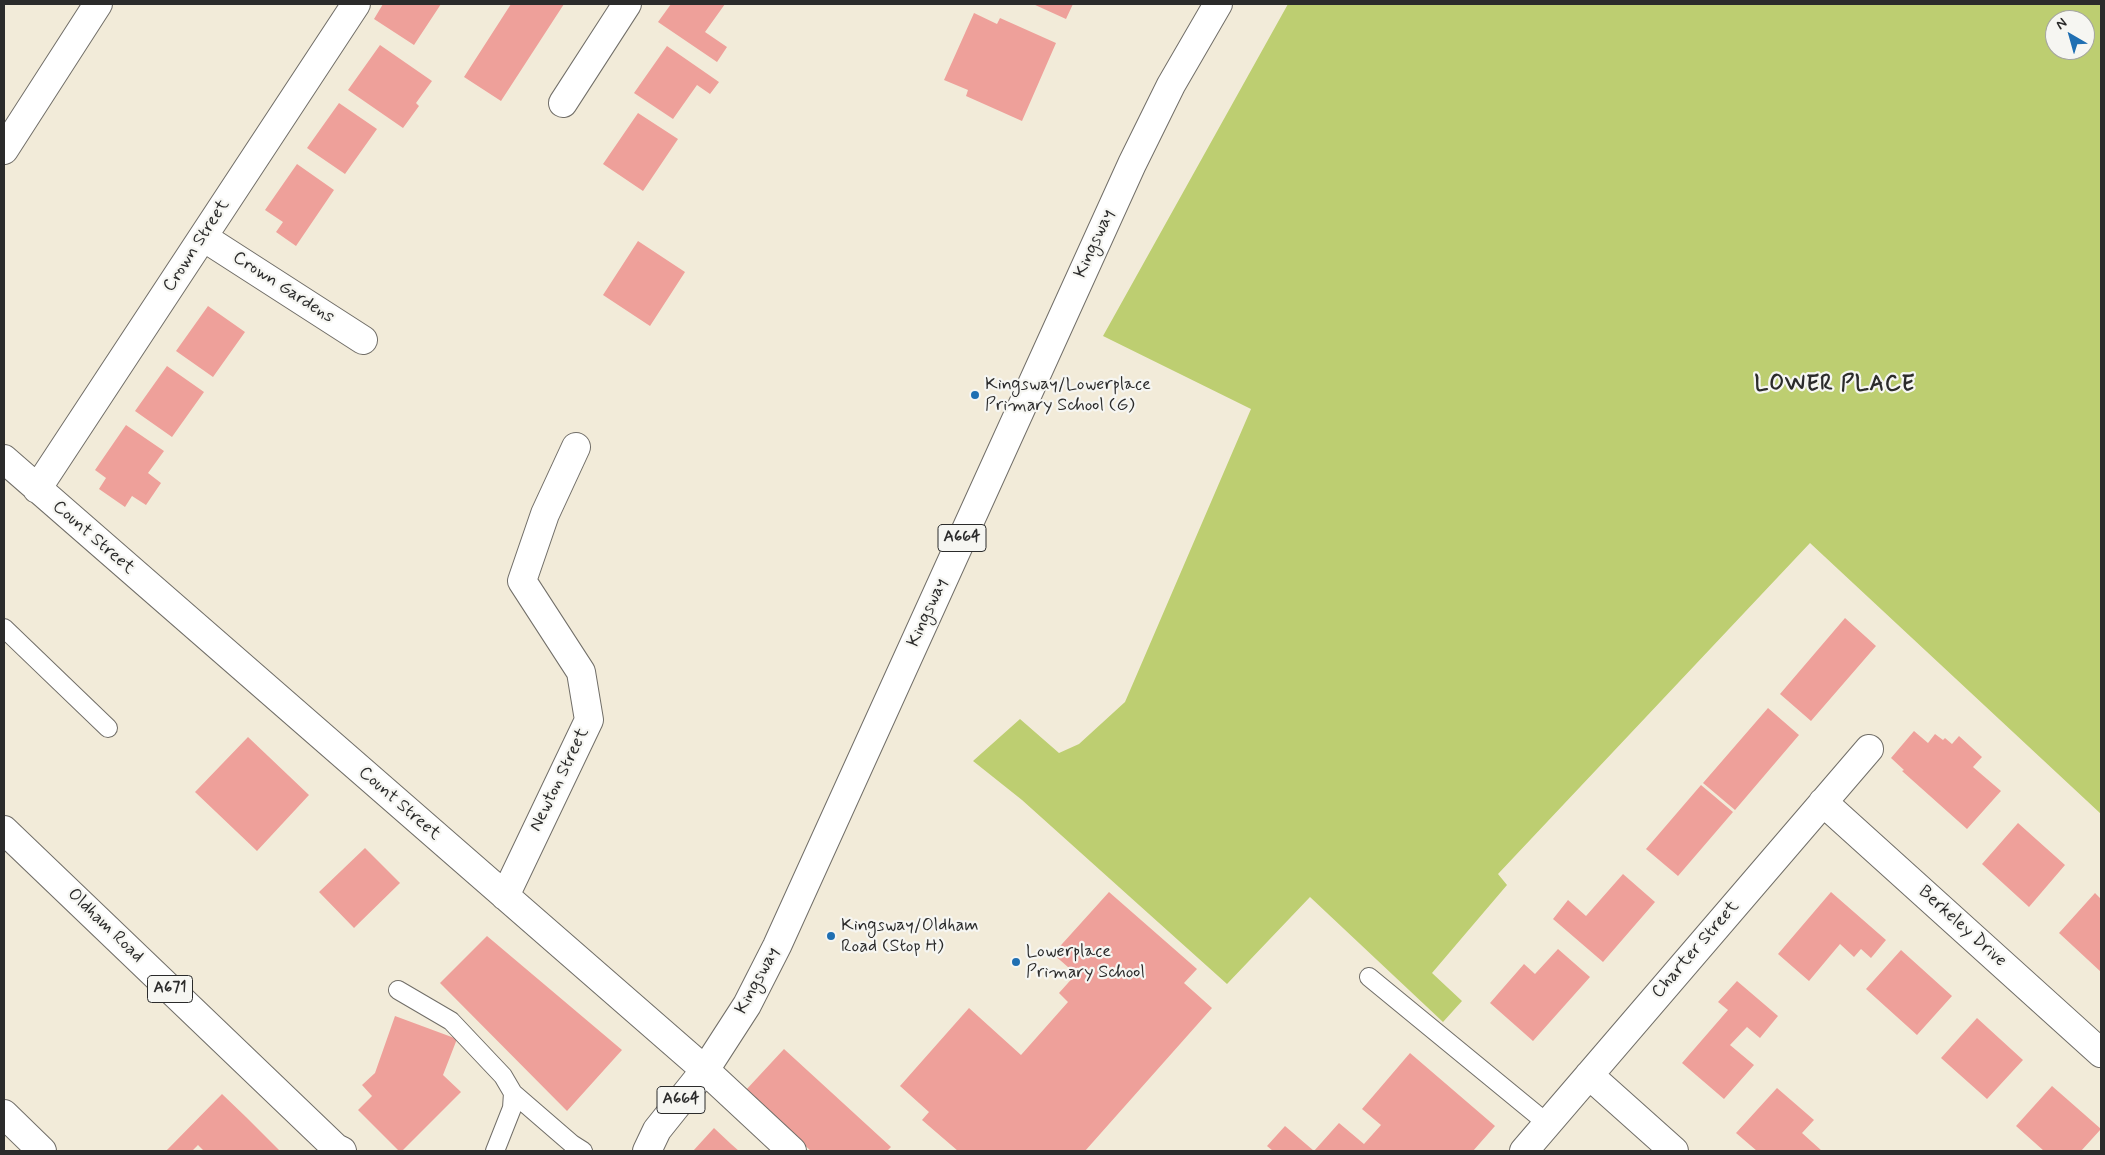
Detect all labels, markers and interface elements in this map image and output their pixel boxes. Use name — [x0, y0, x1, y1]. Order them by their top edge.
north arrow — [2045, 10, 2095, 60]
text: N — [2052, 14, 2071, 34]
street label: Crown Street — [159, 196, 235, 296]
street label: Kingsway — [1070, 206, 1120, 282]
street label: Crown Gardens — [228, 247, 338, 329]
district label: LOWER PLACE — [1752, 372, 1918, 398]
place label: Kingsway/Lowerplace Primary School (G) — [985, 374, 1151, 416]
marker: Kingsway/Lowerplace Primary School (G) — [969, 389, 981, 401]
street label: Count Street — [47, 496, 139, 580]
road number: A664 — [938, 524, 986, 552]
street label: Kingsway — [903, 575, 953, 651]
street label: Newton Street — [526, 725, 594, 835]
street label: Count Street — [353, 762, 445, 846]
street label: Berkeley Drive — [1913, 882, 2011, 972]
street label: Oldham Road — [62, 884, 148, 968]
street label: Charter Street — [1648, 897, 1744, 1003]
place label: Kingsway/Oldham Road (Stop H) — [841, 915, 979, 958]
marker: Kingsway/Oldham Road (Stop H) — [825, 930, 837, 942]
place label: Lowerplace Primary School — [1026, 941, 1145, 984]
street label: Kingsway — [731, 944, 785, 1018]
marker: Lowerplace Primary School — [1010, 956, 1022, 968]
road number: A671 — [148, 976, 192, 1002]
road number: A664 — [657, 1086, 705, 1114]

